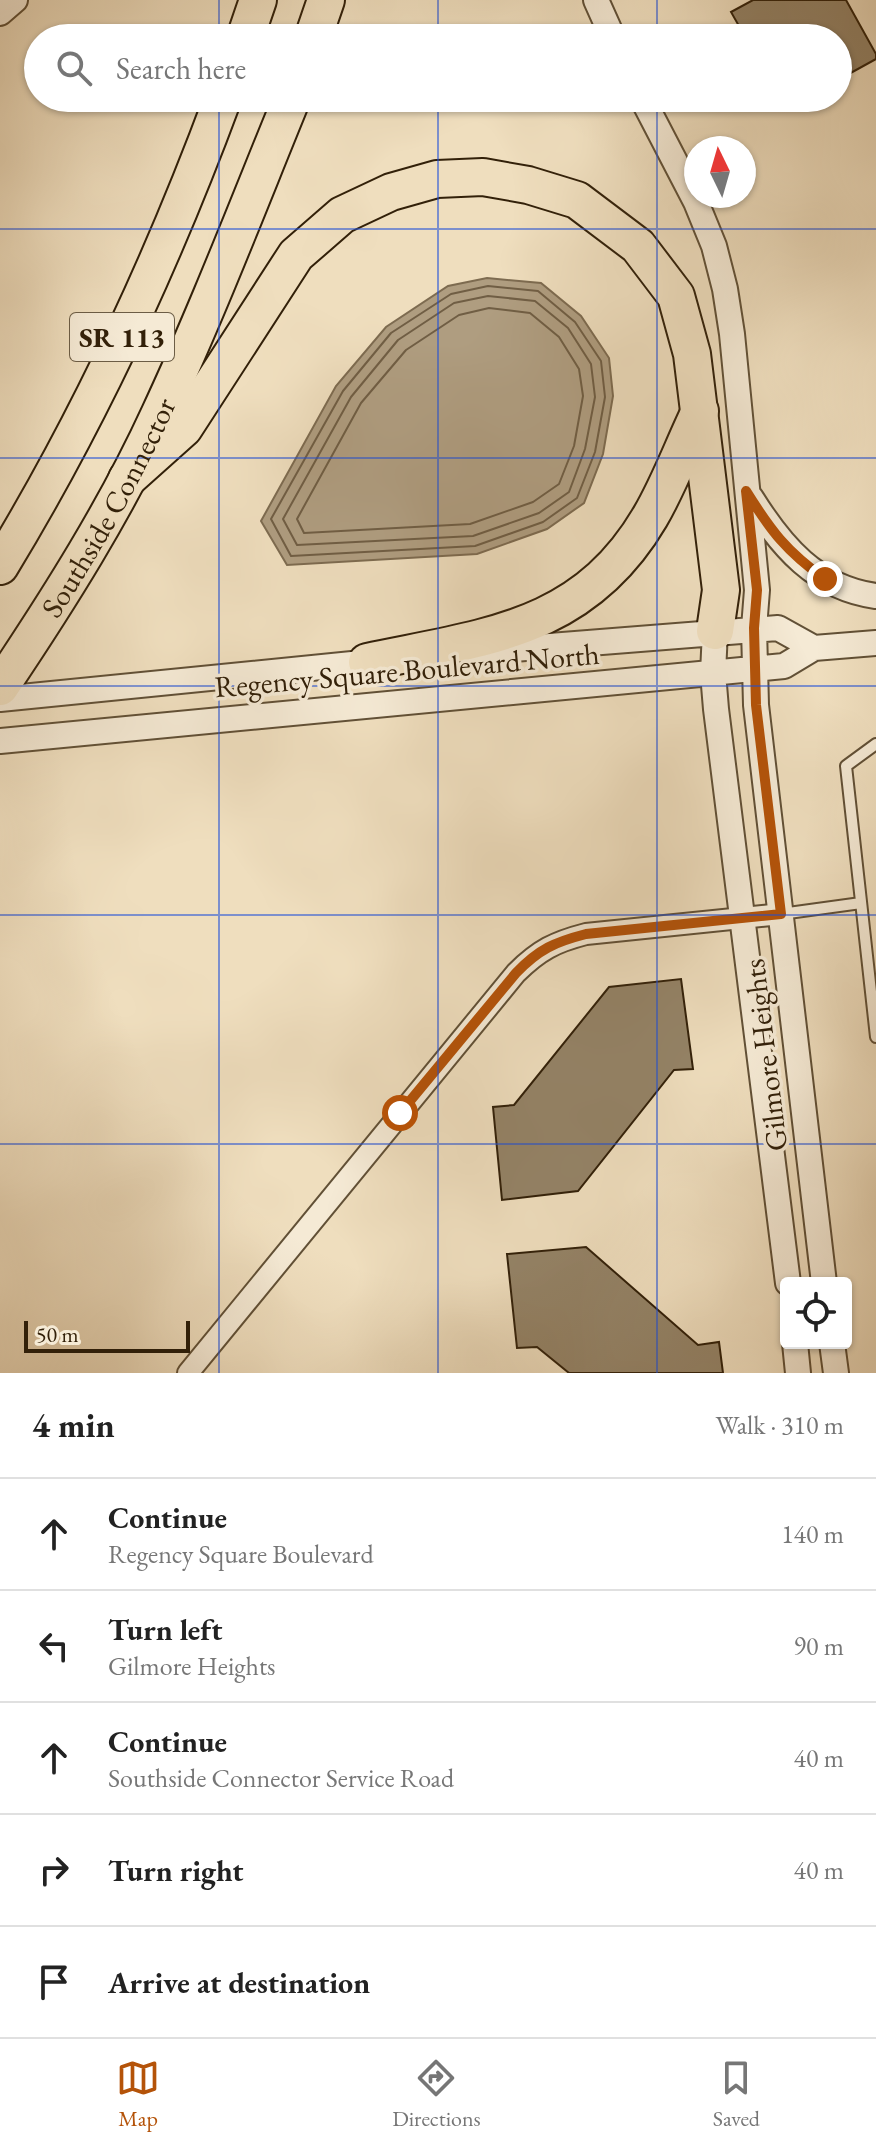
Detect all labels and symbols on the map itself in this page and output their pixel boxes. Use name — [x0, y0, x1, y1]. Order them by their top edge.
north arrow — [684, 136, 756, 208]
road number: SR 113 — [70, 313, 174, 361]
street label: Southside Connector — [31, 391, 184, 624]
route end — [807, 561, 843, 597]
street label: Regency Square Boulevard North — [213, 634, 601, 706]
street label: Gilmore Heights — [734, 957, 796, 1153]
route start — [382, 1095, 418, 1131]
scale bar — [24, 1317, 190, 1353]

